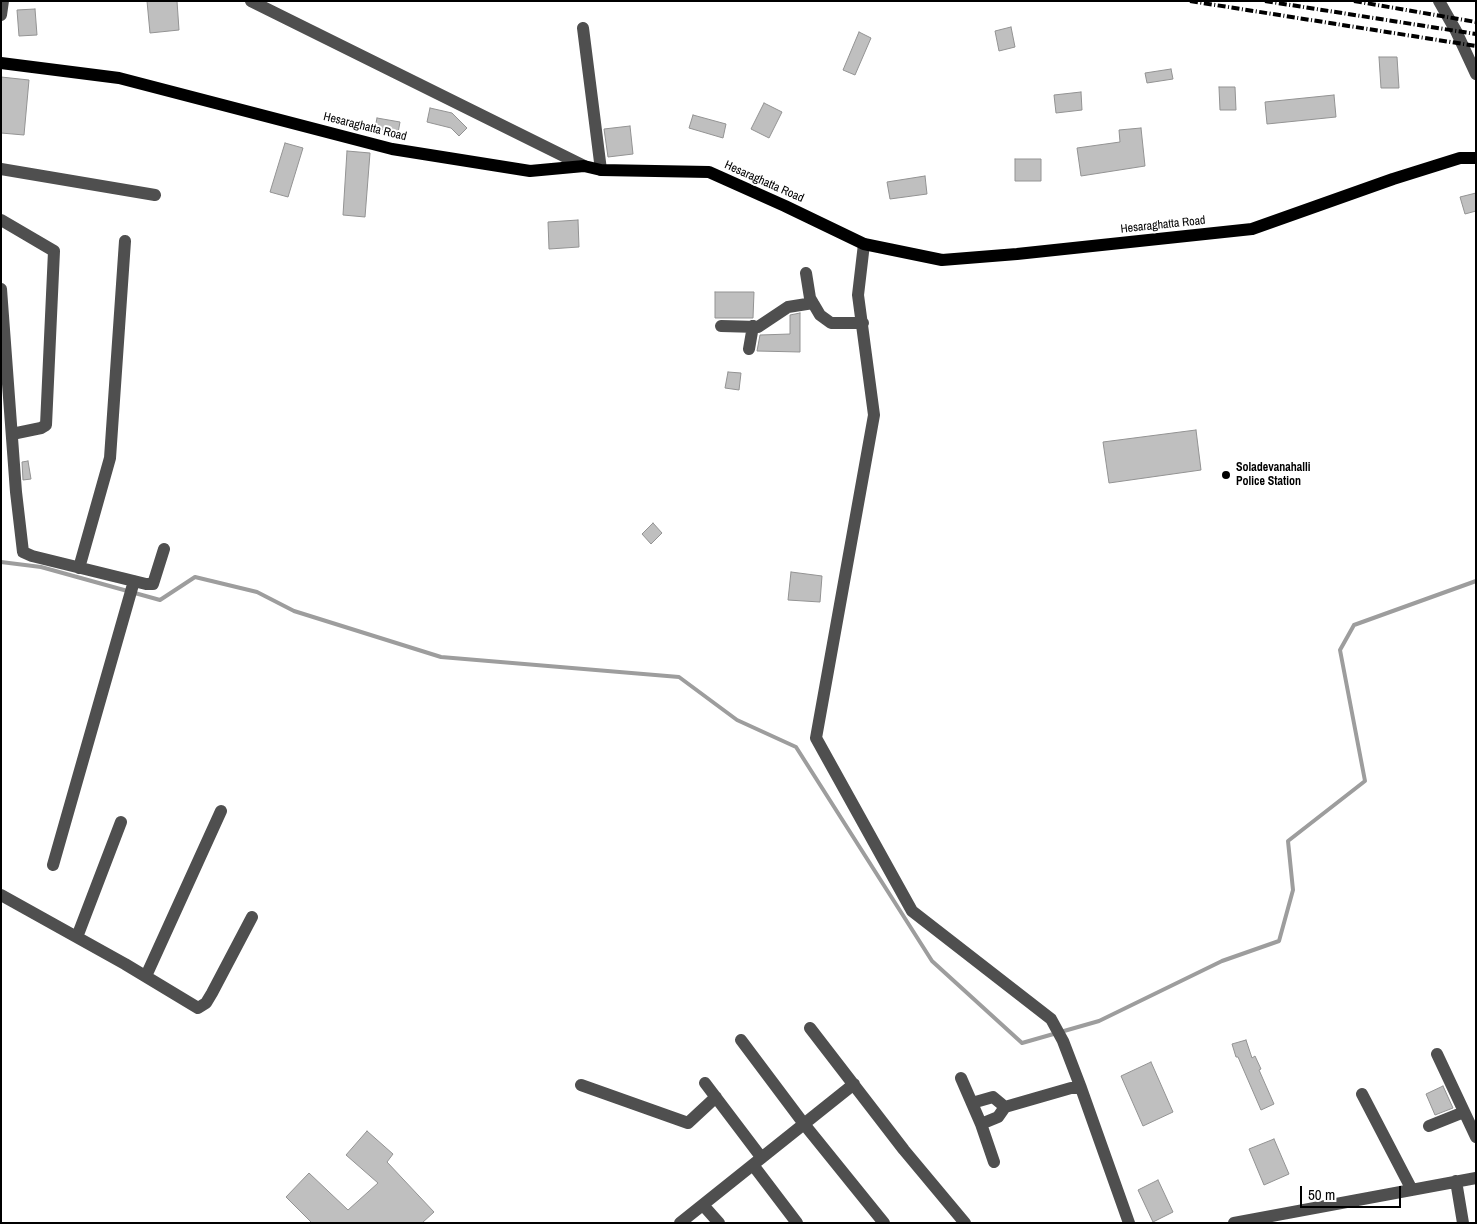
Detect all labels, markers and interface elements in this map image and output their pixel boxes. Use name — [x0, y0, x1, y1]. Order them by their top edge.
street label: Hesaraghatta Road — [322, 110, 408, 144]
street label: Hesaraghatta Road — [722, 158, 806, 206]
street label: Hesaraghatta Road — [1120, 213, 1206, 237]
place label: Soladevanahalli Police Station — [1236, 461, 1310, 489]
marker: Soladevanahalli Police Station — [1220, 469, 1232, 481]
scale bar — [1302, 1176, 1403, 1208]
text: 50 m — [1308, 1184, 1335, 1205]

